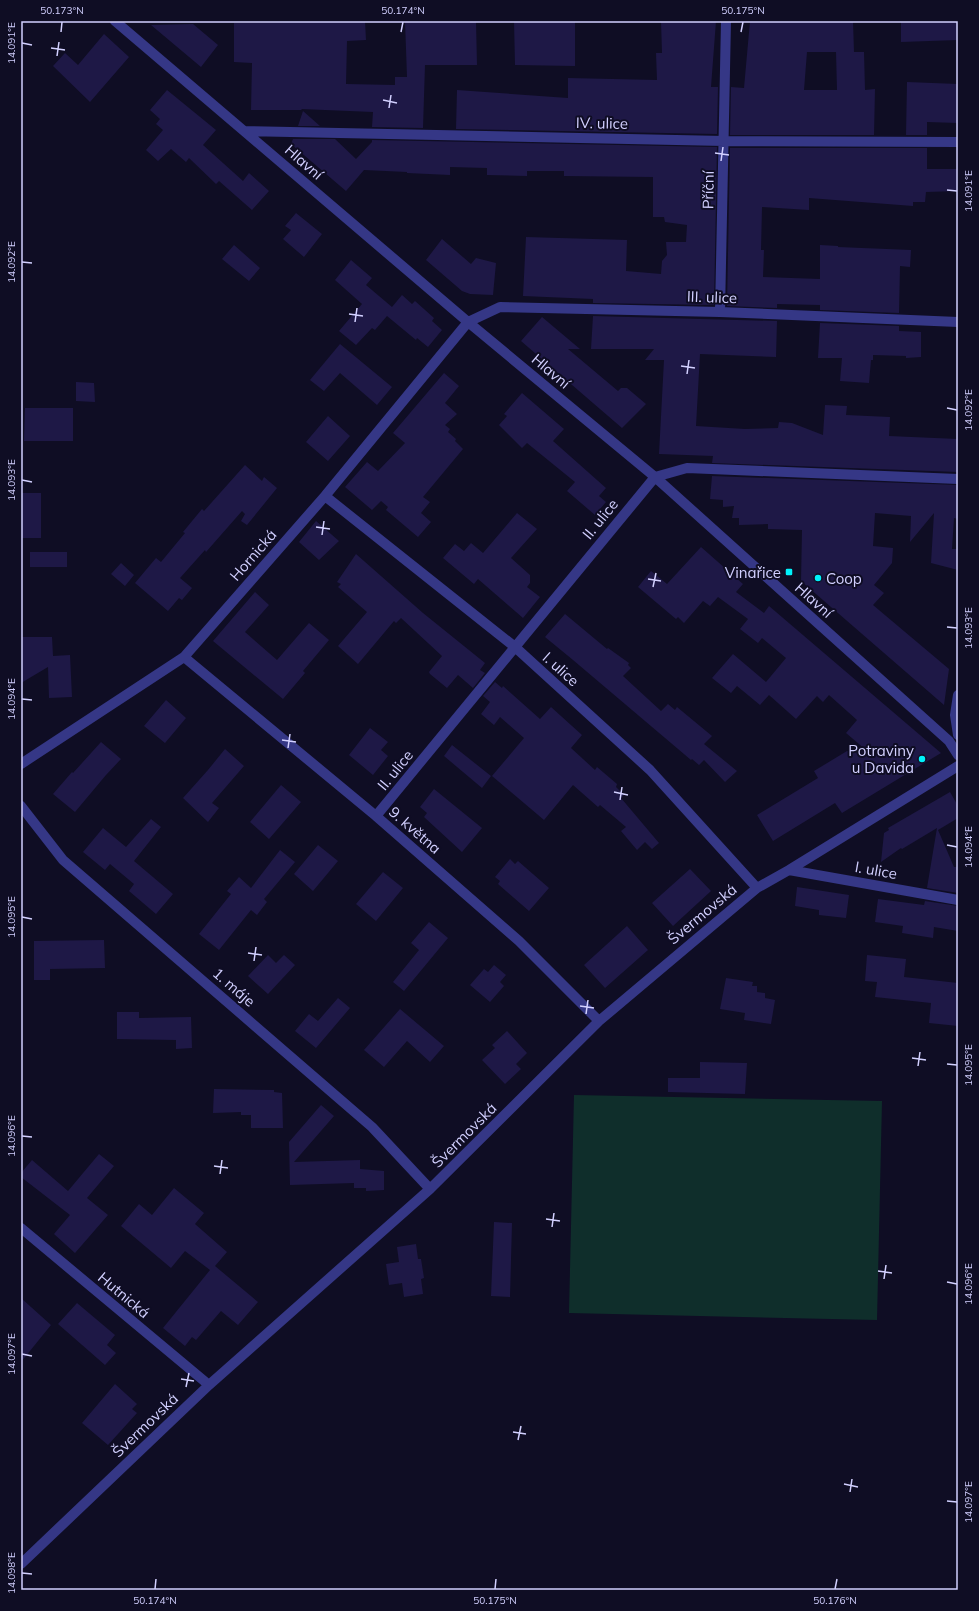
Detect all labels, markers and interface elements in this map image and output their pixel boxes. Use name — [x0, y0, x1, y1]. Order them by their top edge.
text: 50.173°N — [40, 4, 84, 17]
text: 50.174°N — [381, 4, 425, 17]
text: 50.175°N — [721, 4, 765, 17]
text: 14.091°E — [5, 22, 18, 64]
street label: IV. ulice — [576, 113, 628, 133]
street label: Hlavní — [281, 140, 328, 185]
street label: Příční — [698, 169, 718, 209]
text: 14.091°E — [962, 170, 975, 212]
text: 14.092°E — [5, 241, 18, 283]
street label: III. ulice — [687, 287, 737, 307]
street label: Hlavní — [528, 349, 575, 393]
text: 14.092°E — [962, 389, 975, 431]
text: 14.093°E — [5, 459, 18, 501]
street label: II. ulice — [578, 495, 622, 543]
street label: Hornická — [225, 525, 281, 585]
place label: Vinařice — [725, 563, 781, 582]
marker: Vinařice — [784, 567, 794, 577]
place label: Coop — [826, 569, 862, 588]
marker: Coop — [813, 573, 823, 583]
street label: Hlavní — [791, 578, 838, 623]
text: 14.093°E — [962, 607, 975, 649]
street label: I. ulice — [539, 648, 583, 690]
text: 14.094°E — [5, 678, 18, 720]
place label: Potraviny u Davida — [848, 741, 914, 777]
street label: II. ulice — [373, 746, 417, 794]
marker: Potraviny u Davida — [917, 754, 927, 764]
street label: 9. května — [385, 802, 445, 858]
text: 14.094°E — [962, 826, 975, 868]
street label: I. ulice — [853, 857, 899, 883]
street label: Švermovská — [664, 880, 740, 948]
text: 14.095°E — [5, 896, 18, 938]
street label: 1. máje — [209, 963, 259, 1011]
text: 14.095°E — [962, 1044, 975, 1086]
street label: Švermovská — [427, 1098, 501, 1172]
text: 14.096°E — [5, 1115, 18, 1157]
text: 14.096°E — [962, 1263, 975, 1305]
street label: Hutnická — [94, 1268, 154, 1322]
text: 14.097°E — [5, 1333, 18, 1375]
street label: Švermovská — [108, 1389, 182, 1461]
text: 14.097°E — [962, 1481, 975, 1523]
text: 14.098°E — [5, 1552, 18, 1594]
text: 50.174°N — [133, 1594, 177, 1607]
text: 50.175°N — [473, 1594, 517, 1607]
text: 50.176°N — [813, 1594, 857, 1607]

